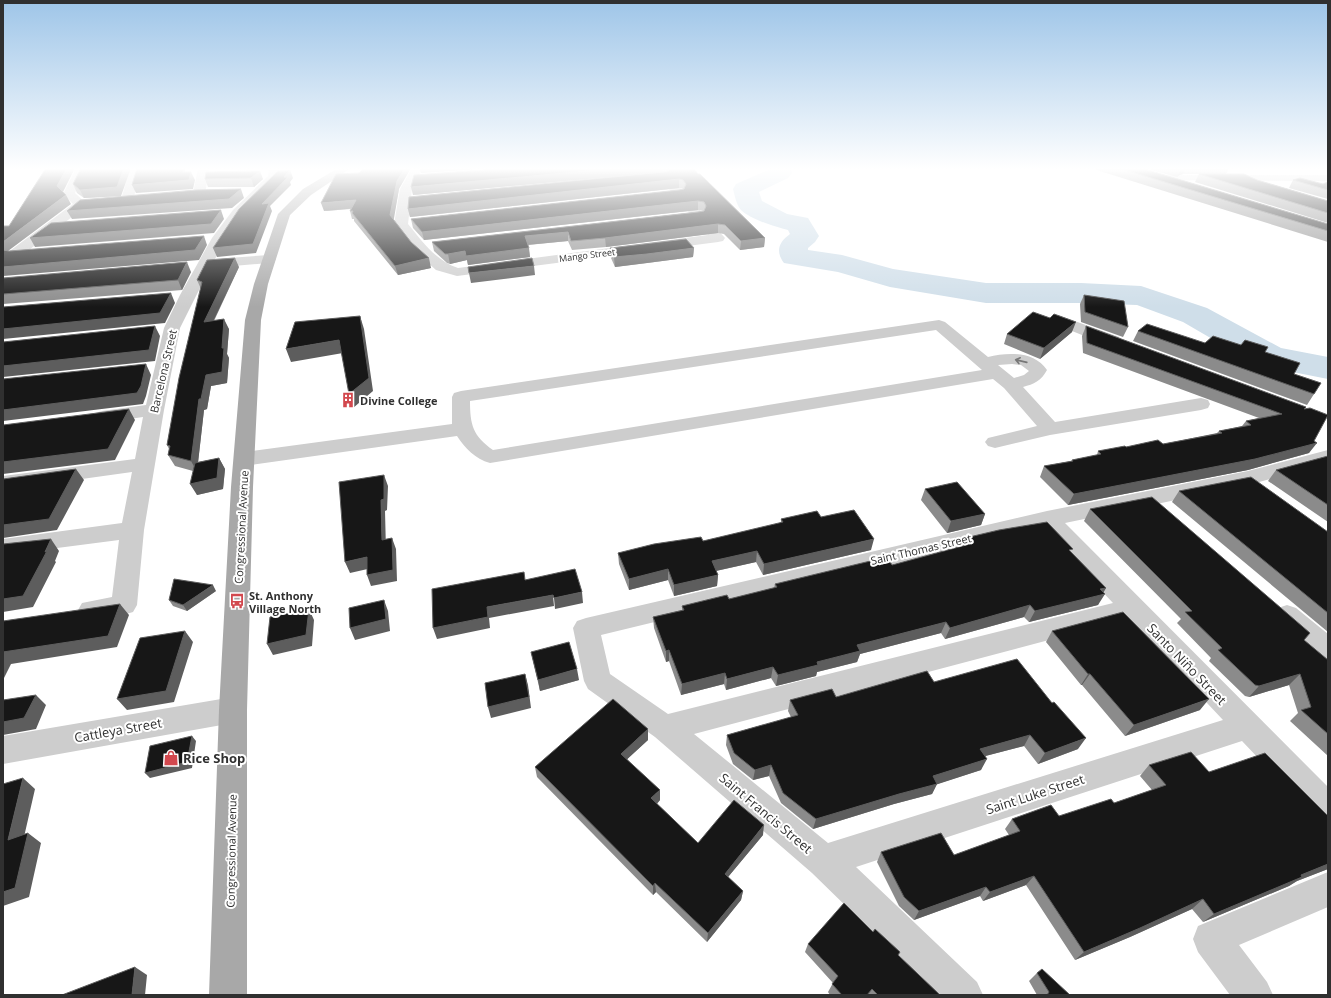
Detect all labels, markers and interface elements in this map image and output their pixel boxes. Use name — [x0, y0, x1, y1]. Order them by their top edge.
street label: Mango Street — [558, 245, 616, 265]
street label: Barcelona Street — [146, 328, 180, 414]
one-way arrow — [1014, 356, 1027, 364]
building icon: Divine College — [339, 391, 357, 409]
place label: Divine College — [360, 393, 438, 408]
street label: Congressional Avenue — [231, 470, 251, 584]
street label: Saint Thomas Street — [869, 530, 973, 568]
place label: St. Anthony Village North — [249, 588, 321, 616]
bus stop icon: St. Anthony Village North — [228, 592, 246, 610]
street label: Santo Niño Street — [1143, 619, 1231, 709]
street label: Cattleya Street — [73, 713, 164, 747]
shop icon: Rice Shop — [162, 749, 180, 767]
place label: Rice Shop — [183, 749, 245, 767]
street label: Saint Francis Street — [716, 769, 817, 857]
street label: Saint Luke Street — [984, 770, 1087, 818]
street label: Congressional Avenue — [223, 794, 239, 908]

